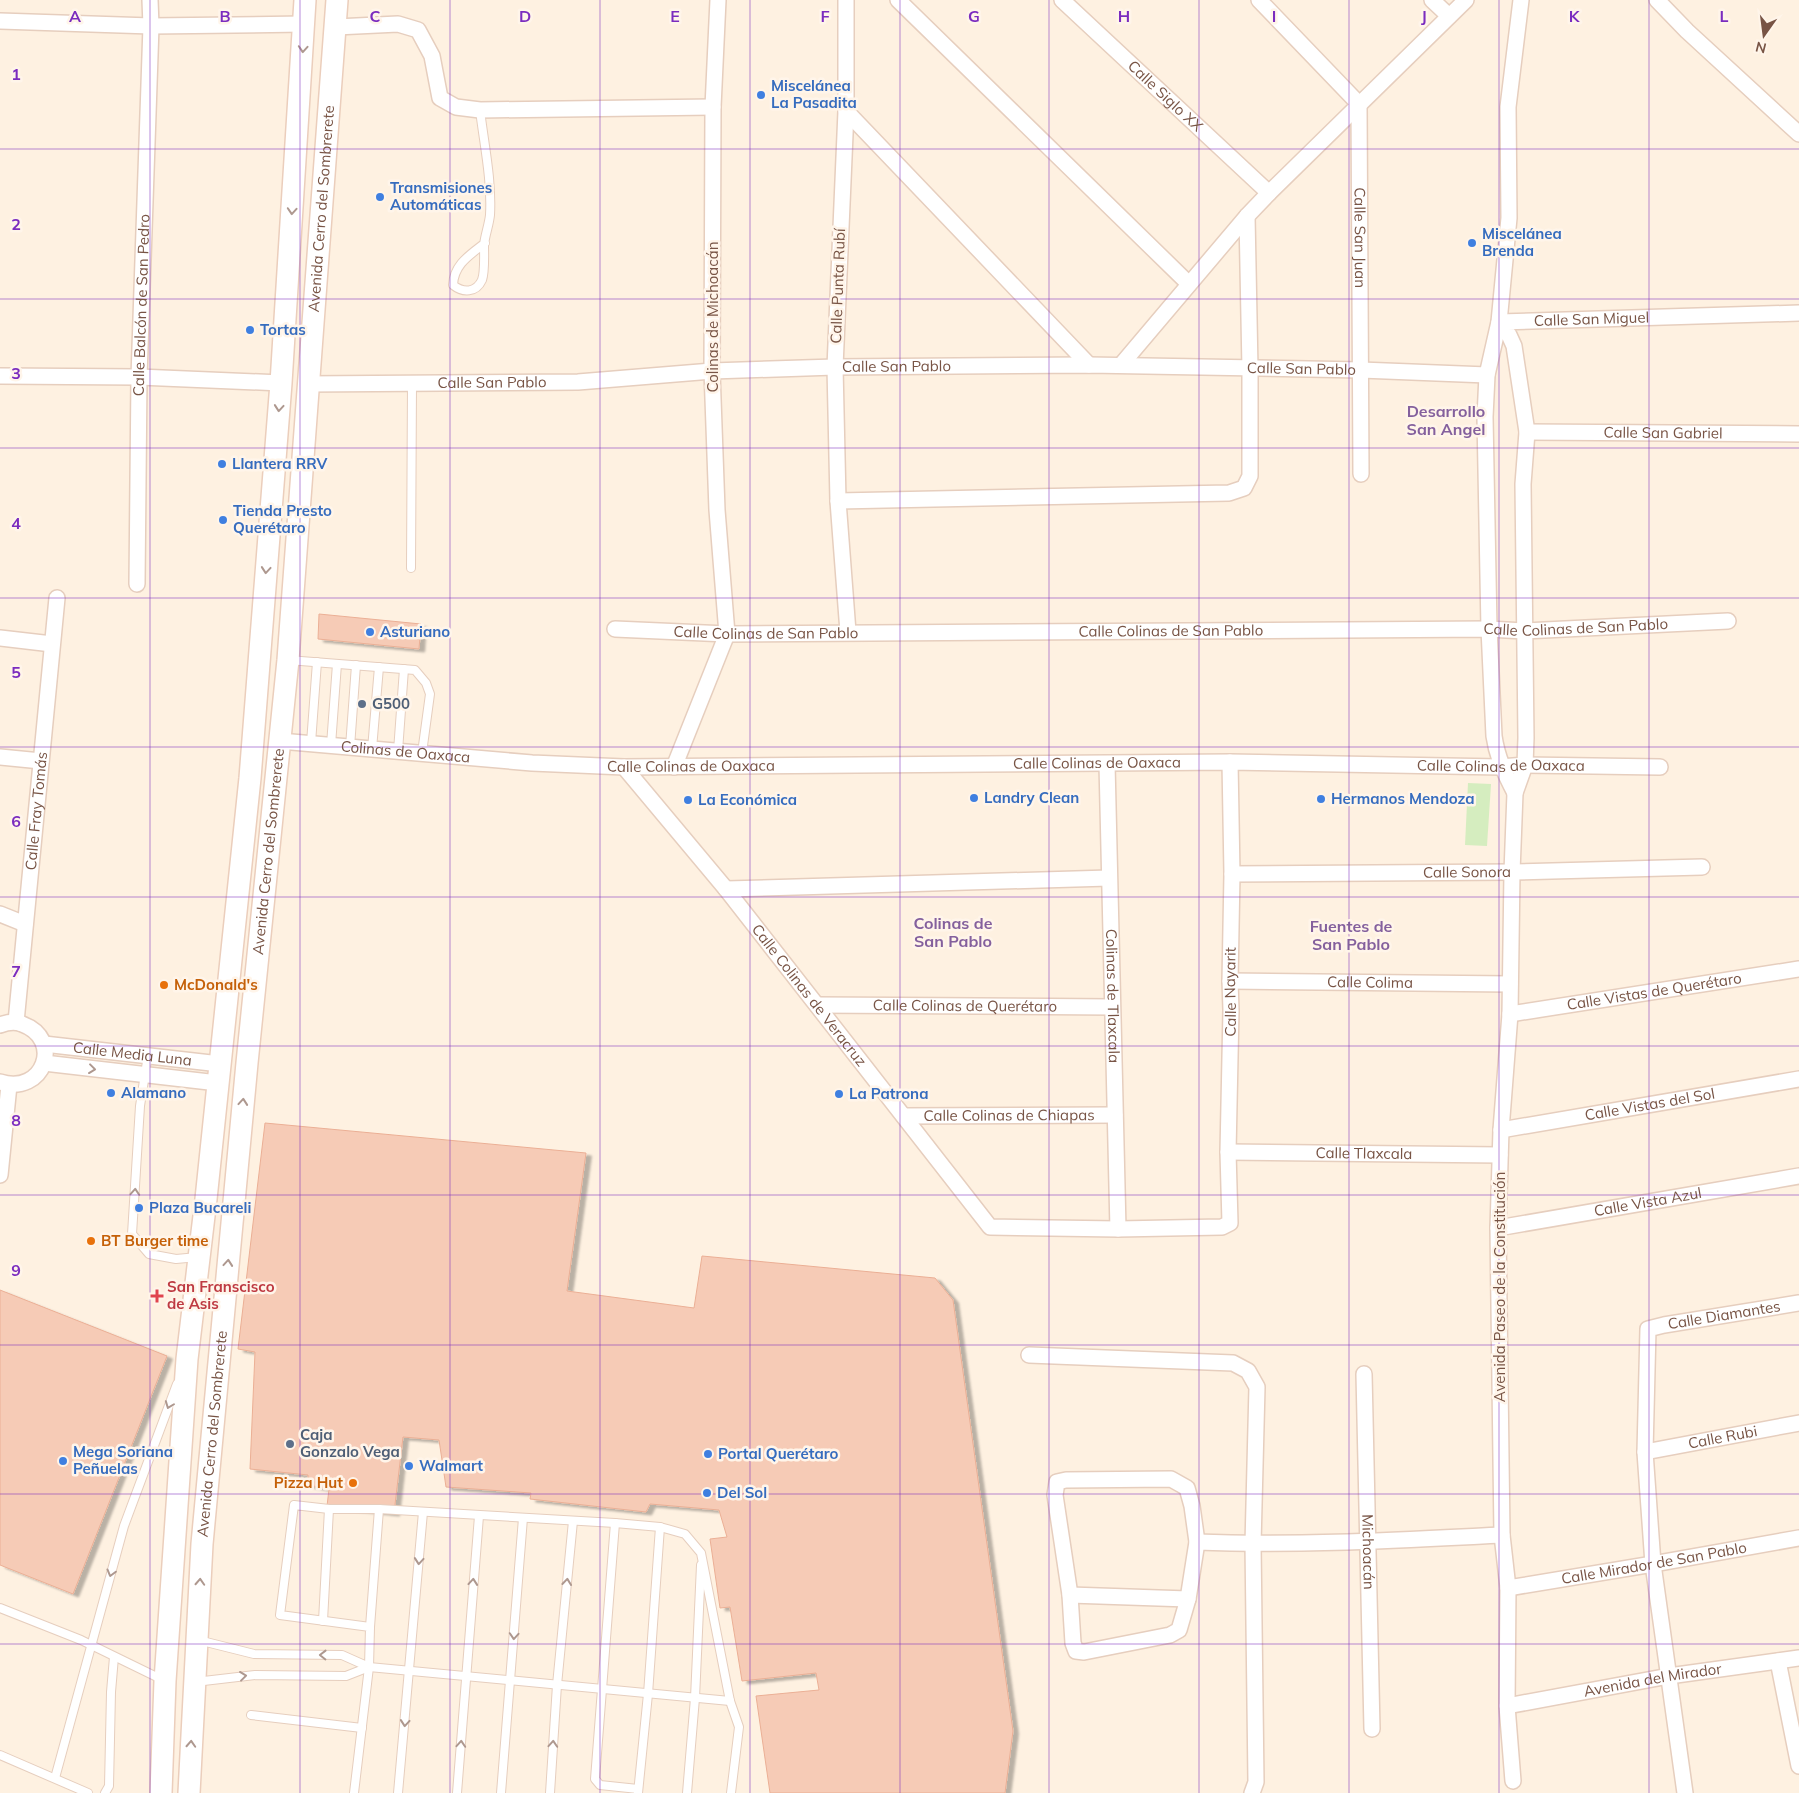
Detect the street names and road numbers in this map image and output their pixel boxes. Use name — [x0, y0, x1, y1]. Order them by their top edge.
street label: Calle Siglo XX — [1124, 56, 1207, 136]
street label: Avenida Cerro del Sombrerete — [304, 105, 338, 313]
street label: Calle San Juan — [1350, 187, 1370, 288]
street label: Calle Balcón de San Pedro — [129, 214, 154, 396]
street label: Calle Punta Rubí — [826, 227, 849, 344]
street label: Colinas de Michoacán — [703, 241, 722, 393]
street label: Calle San Miguel — [1534, 308, 1649, 330]
street label: Calle San Pablo — [842, 356, 951, 376]
street label: Calle San Pablo — [1247, 358, 1356, 379]
street label: Calle San Pablo — [437, 372, 547, 392]
street label: Calle San Gabriel — [1603, 423, 1723, 442]
street label: Calle Colinas de San Pablo — [1483, 614, 1668, 640]
street label: Calle Colinas de San Pablo — [1078, 620, 1263, 641]
street label: Calle Colinas de San Pablo — [673, 622, 858, 643]
street label: Colinas de Oaxaca — [340, 736, 471, 767]
street label: Avenida Cerro del Sombrerete — [248, 747, 288, 956]
street label: Calle Fray Tomás — [21, 751, 51, 871]
street label: Calle Colinas de Oaxaca — [1013, 752, 1181, 773]
street label: Calle Colinas de Oaxaca — [1417, 755, 1585, 776]
street label: Calle Colinas de Oaxaca — [607, 756, 775, 776]
street label: Calle Sonora — [1423, 862, 1511, 882]
street label: Calle Colinas de Veracruz — [748, 920, 871, 1070]
street label: Colinas de Tlaxcala — [1102, 929, 1124, 1063]
street label: Calle Nayarit — [1220, 947, 1240, 1037]
street label: Calle Vistas de Querétaro — [1565, 968, 1743, 1014]
street label: Calle Colima — [1327, 972, 1413, 992]
street label: Calle Colinas de Querétaro — [873, 995, 1057, 1016]
street label: Calle Media Luna — [72, 1037, 193, 1070]
street label: Calle Vistas del Sol — [1583, 1084, 1716, 1124]
street label: Calle Colinas de Chiapas — [923, 1105, 1095, 1125]
street label: Calle Tlaxcala — [1316, 1143, 1412, 1163]
street label: Avenida Paseo de la Constitución — [1490, 1172, 1509, 1402]
street label: Calle Vista Azul — [1592, 1183, 1703, 1220]
street label: Calle Diamantes — [1666, 1296, 1782, 1333]
street label: Avenida Cerro del Sombrerete — [193, 1330, 231, 1538]
street label: Calle Rubi — [1686, 1421, 1759, 1453]
street label: Michoacán — [1358, 1514, 1379, 1590]
street label: Calle Mirador de San Pablo — [1560, 1538, 1748, 1588]
street label: Avenida del Mirador — [1582, 1659, 1723, 1701]

